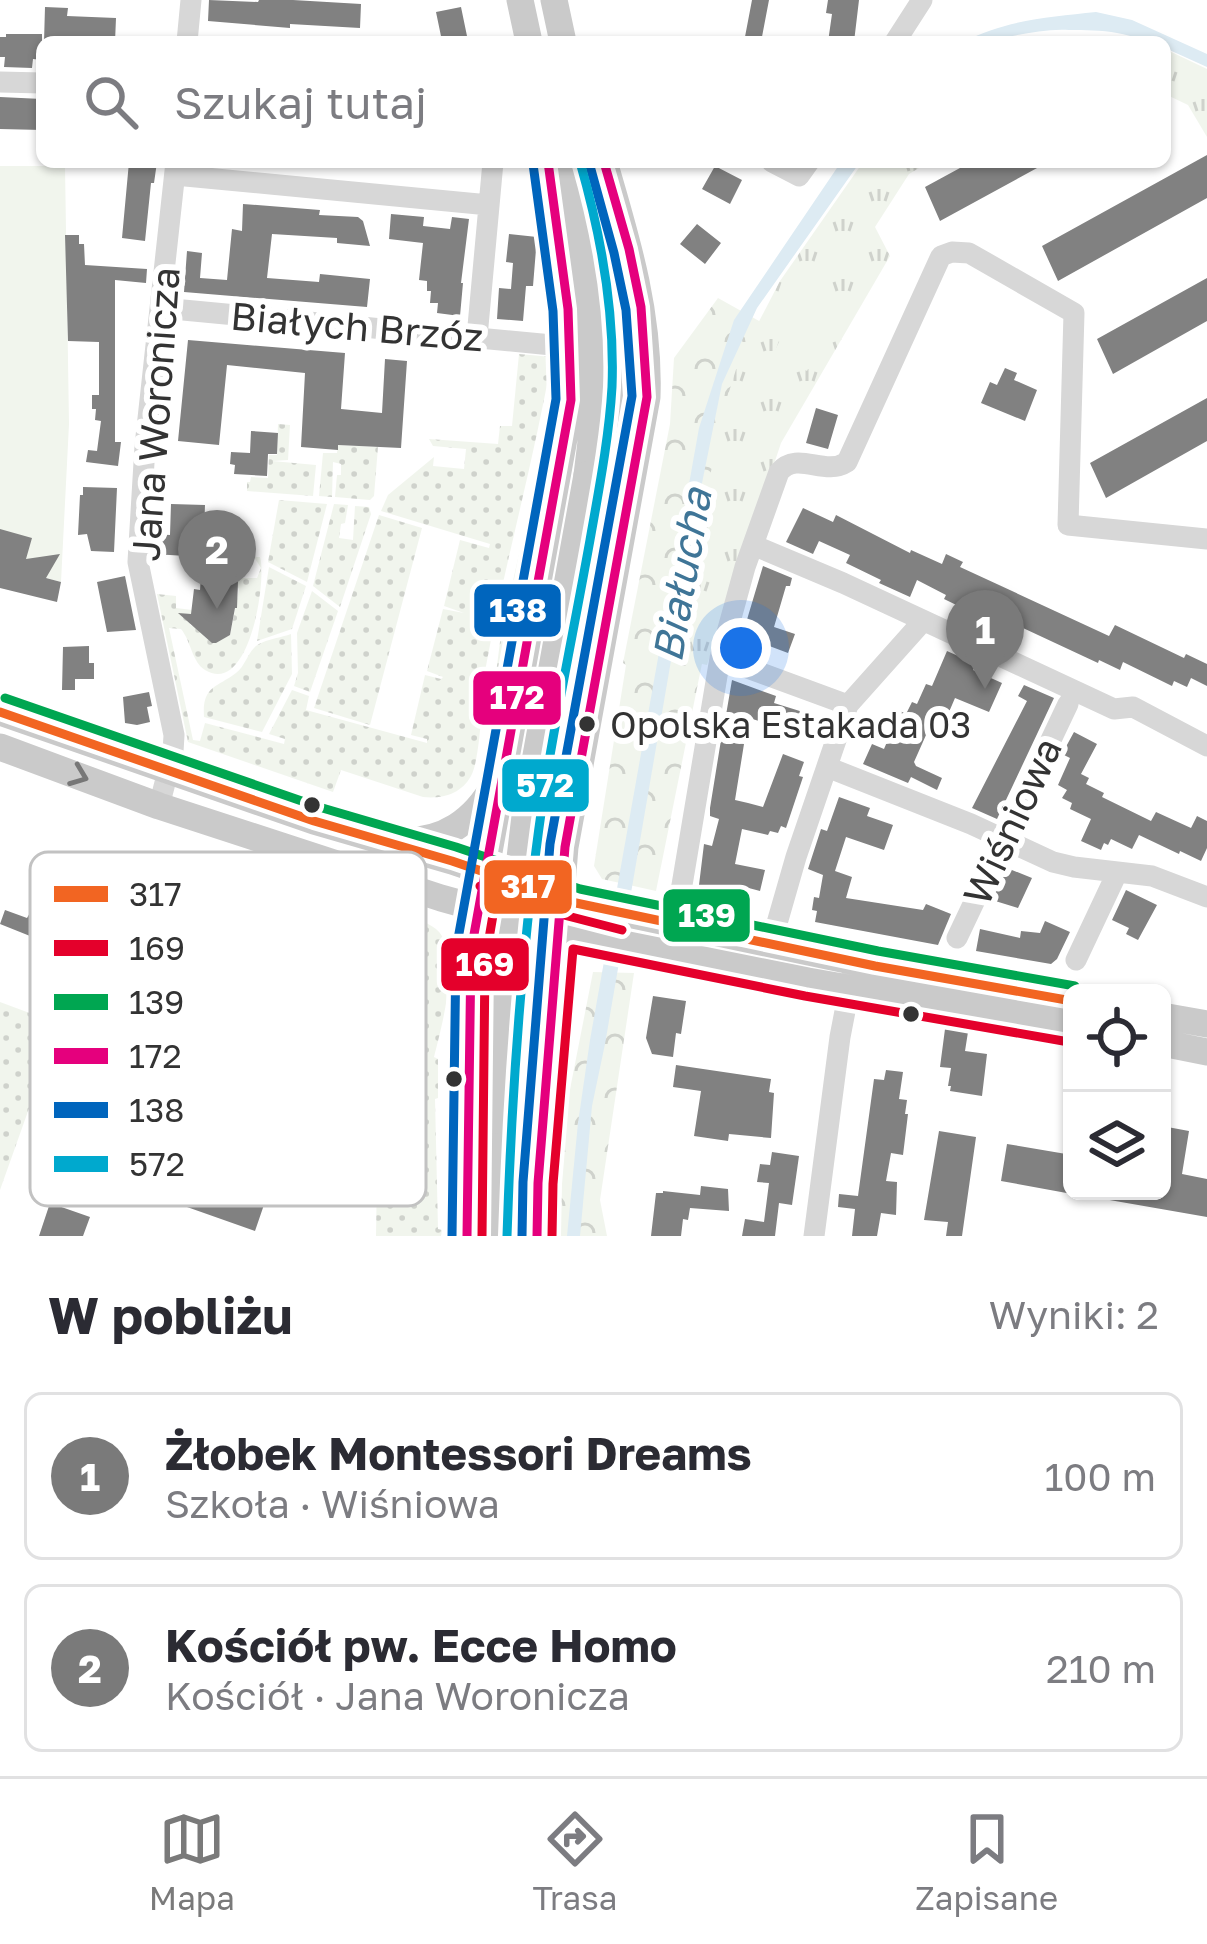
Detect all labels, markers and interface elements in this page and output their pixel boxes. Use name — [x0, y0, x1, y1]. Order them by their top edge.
search box — [36, 36, 1171, 168]
icon: search — [78, 69, 144, 135]
text: Szukaj tutaj — [174, 75, 427, 129]
street label: Jana Woronicza — [121, 265, 189, 563]
street label: Białych Brzóz — [229, 292, 485, 360]
water label: Białucha — [641, 483, 721, 666]
pin: 2 — [178, 510, 256, 609]
line badge: 138 — [472, 582, 563, 639]
text: 138 — [489, 590, 547, 629]
pin: 1 — [946, 590, 1024, 689]
your location — [711, 618, 771, 678]
line badge: 172 — [471, 669, 563, 727]
text: 172 — [489, 677, 545, 716]
place label: Opolska Estakada 03 — [610, 703, 971, 746]
marker: Opolska Estakada 03 — [576, 713, 598, 735]
street label: Wiśniowa — [953, 730, 1071, 912]
line badge: 572 — [500, 757, 591, 814]
one-way arrow — [68, 762, 89, 787]
text: 572 — [516, 765, 574, 804]
unlabelled marker — [301, 794, 323, 816]
legend — [30, 852, 426, 1206]
line badge: 317 — [482, 858, 574, 916]
text: 317 — [500, 866, 556, 905]
text: 317 — [129, 874, 182, 913]
line badge: 139 — [661, 887, 752, 944]
text: 139 — [678, 895, 736, 934]
text: 169 — [129, 928, 185, 967]
line badge: 169 — [439, 936, 531, 993]
text: 169 — [456, 944, 514, 983]
text: 139 — [129, 982, 184, 1021]
map controls — [1063, 984, 1171, 1200]
button: locate — [1063, 984, 1171, 1092]
unlabelled marker — [900, 1003, 922, 1025]
text: 172 — [129, 1036, 182, 1075]
unlabelled marker — [443, 1068, 465, 1090]
text: 138 — [129, 1090, 184, 1129]
button: layers — [1063, 1092, 1171, 1200]
text: 572 — [129, 1144, 185, 1183]
text: W pobliżu — [48, 1284, 293, 1345]
text: Wyniki: 2 — [989, 1291, 1159, 1338]
text: Żłobek Montessori Dreams — [165, 1426, 752, 1480]
text: 1 — [80, 1453, 100, 1500]
text: 100 m — [1044, 1453, 1156, 1500]
text: Szkoła · Wiśniowa — [165, 1480, 500, 1527]
text: Kościół pw. Ecce Homo — [165, 1618, 677, 1672]
text: 2 — [78, 1645, 102, 1692]
text: 210 m — [1046, 1645, 1156, 1692]
text: Kościół · Jana Woronicza — [165, 1672, 630, 1719]
tab: Mapa — [149, 1806, 235, 1917]
tab: Trasa — [533, 1806, 617, 1917]
tab: Zapisane — [915, 1806, 1058, 1917]

